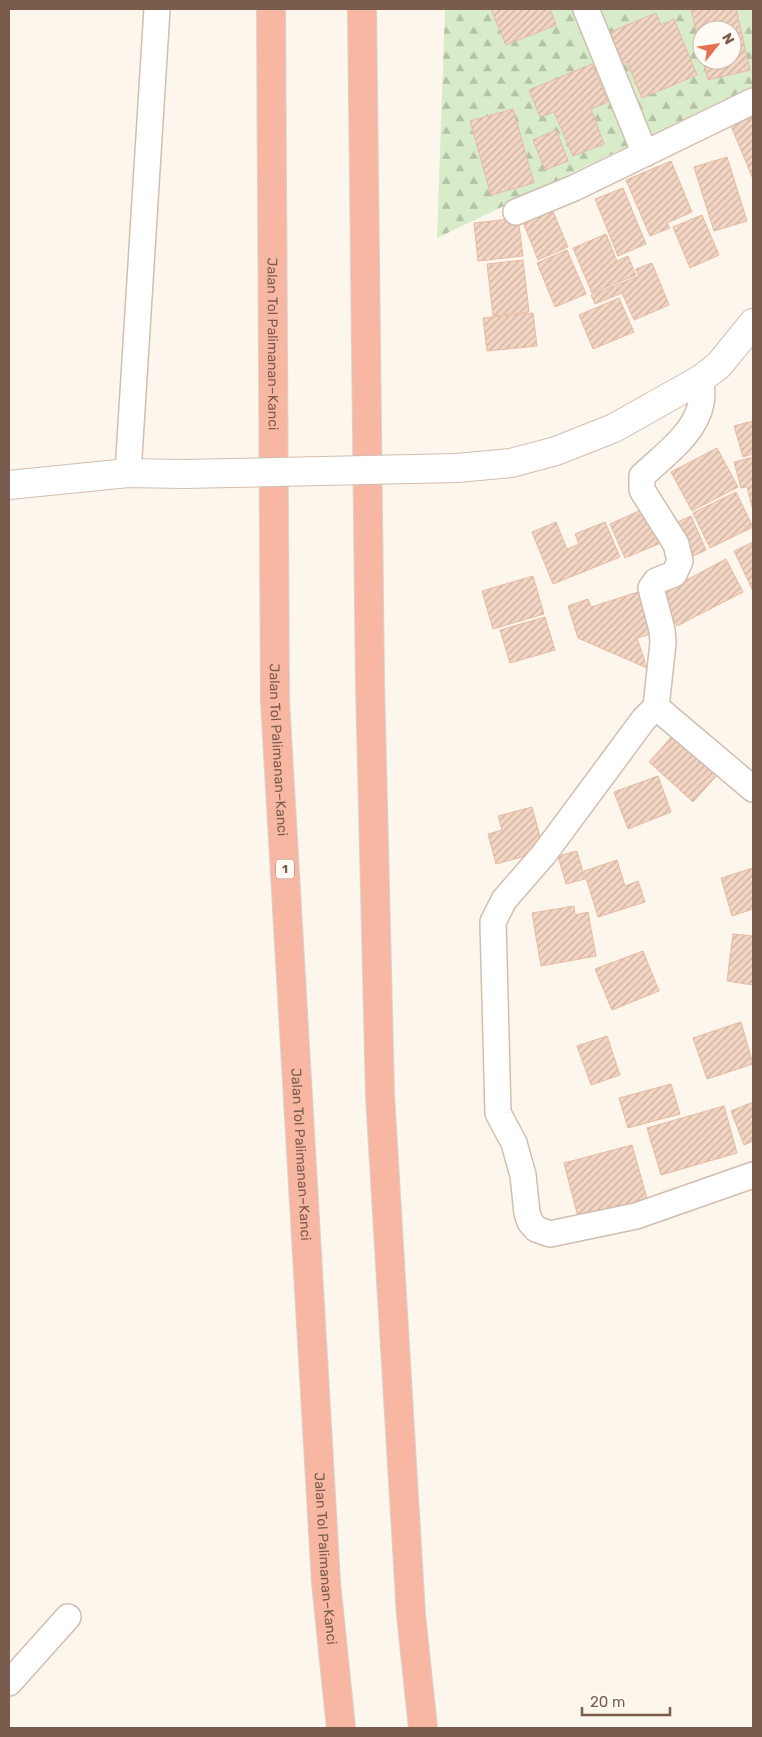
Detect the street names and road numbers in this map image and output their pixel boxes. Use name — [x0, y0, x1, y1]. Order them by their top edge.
street label: Jalan Tol Palimanan–Kanci — [263, 258, 281, 430]
street label: Jalan Tol Palimanan–Kanci — [266, 664, 291, 837]
road number: 1 — [276, 860, 294, 879]
street label: Jalan Tol Palimanan–Kanci — [287, 1067, 314, 1241]
street label: Jalan Tol Palimanan–Kanci — [311, 1472, 340, 1646]

